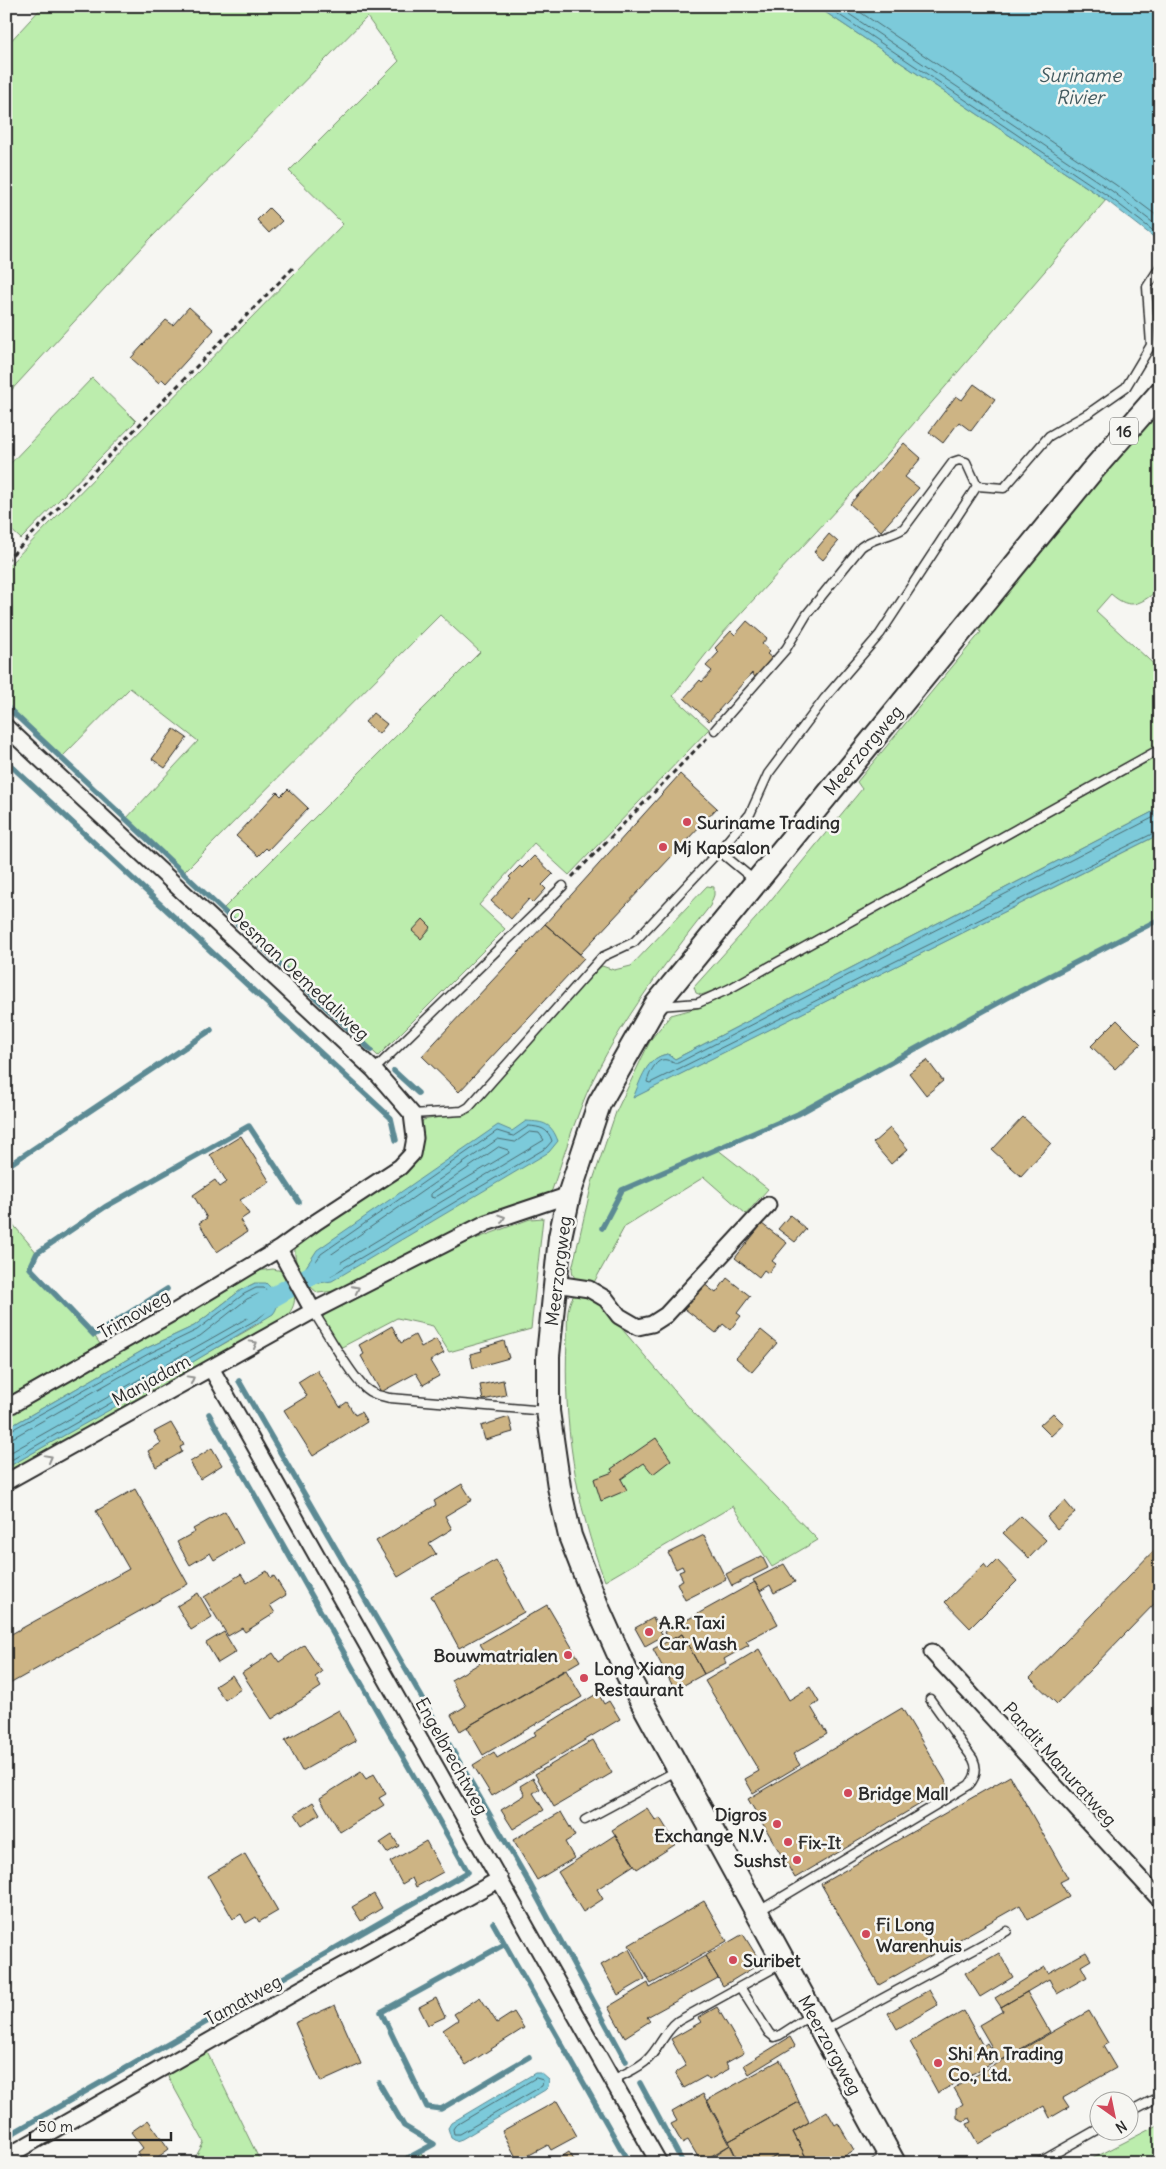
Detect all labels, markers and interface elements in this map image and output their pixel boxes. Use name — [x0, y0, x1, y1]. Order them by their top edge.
water label: Suriname Rivier — [1039, 63, 1123, 109]
road number: 16 — [1110, 418, 1138, 444]
street label: Meerzorgweg — [819, 700, 907, 800]
place label: Suriname Trading — [697, 811, 840, 834]
marker: Suriname Trading — [681, 816, 693, 828]
place label: Mj Kapsalon — [673, 836, 771, 859]
marker: Mj Kapsalon — [657, 841, 669, 853]
street label: Oesman Oemedaliweg — [224, 903, 374, 1045]
one-way arrow — [498, 1214, 506, 1224]
street label: Meerzorgweg — [540, 1215, 576, 1327]
street label: Trimoweg — [94, 1284, 174, 1344]
one-way arrow — [351, 1285, 360, 1295]
one-way arrow — [248, 1340, 257, 1350]
street label: Manjadam — [108, 1349, 194, 1411]
one-way arrow — [186, 1375, 195, 1385]
one-way arrow — [44, 1455, 53, 1465]
place label: A.R. Taxi Car Wash — [659, 1611, 738, 1655]
marker: A.R. Taxi Car Wash — [643, 1626, 655, 1638]
place label: Bouwmatrialen — [433, 1644, 559, 1667]
marker: Bouwmatrialen — [562, 1649, 574, 1661]
place label: Long Xiang Restaurant — [594, 1657, 684, 1701]
marker: Long Xiang Restaurant — [578, 1672, 590, 1684]
street label: Engelbrechtweg — [410, 1693, 494, 1819]
street label: Pandit Manuratweg — [998, 1697, 1122, 1831]
place label: Bridge Mall — [858, 1782, 949, 1805]
marker: Bridge Mall — [842, 1787, 854, 1799]
place label: Digros Exchange N.V. — [654, 1803, 767, 1847]
marker: Digros Exchange N.V. — [771, 1818, 783, 1830]
place label: Fix-It — [798, 1831, 842, 1854]
marker: Fix-It — [782, 1836, 794, 1848]
place label: Sushst — [734, 1849, 788, 1872]
marker: Sushst — [791, 1854, 803, 1866]
place label: Fi Long Warenhuis — [876, 1913, 962, 1957]
marker: Fi Long Warenhuis — [860, 1928, 872, 1940]
place label: Suribet — [743, 1949, 802, 1972]
marker: Suribet — [727, 1954, 739, 1966]
street label: Tamatweg — [200, 1969, 286, 2031]
street label: Meerzorgweg — [793, 1991, 867, 2099]
place label: Shi An Trading Co., Ltd. — [948, 2042, 1064, 2086]
marker: Shi An Trading Co., Ltd. — [932, 2057, 944, 2069]
north arrow — [1088, 2092, 1138, 2142]
scale bar — [30, 2109, 171, 2141]
text: 50 m — [38, 2117, 73, 2136]
text: N — [1112, 2117, 1130, 2137]

